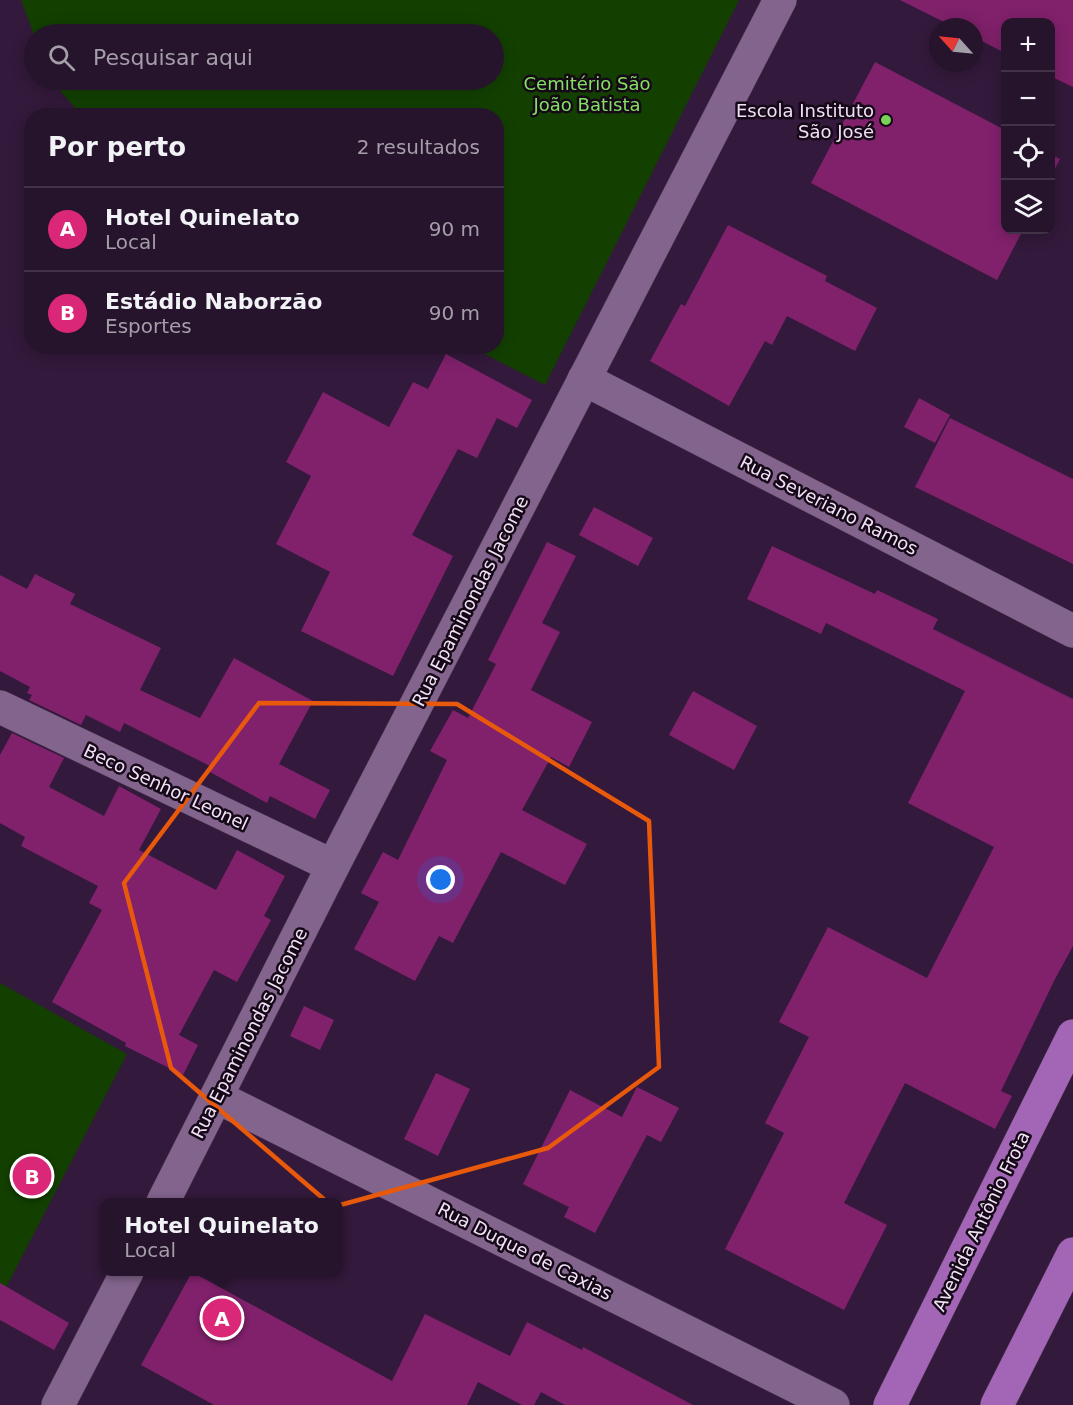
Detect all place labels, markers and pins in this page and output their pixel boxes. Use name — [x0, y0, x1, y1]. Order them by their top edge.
place label: Escola Instituto São José — [736, 100, 874, 142]
marker: Escola Instituto São José — [879, 113, 893, 127]
pin: B — [12, 1154, 51, 1198]
pin: A — [202, 1296, 242, 1340]

